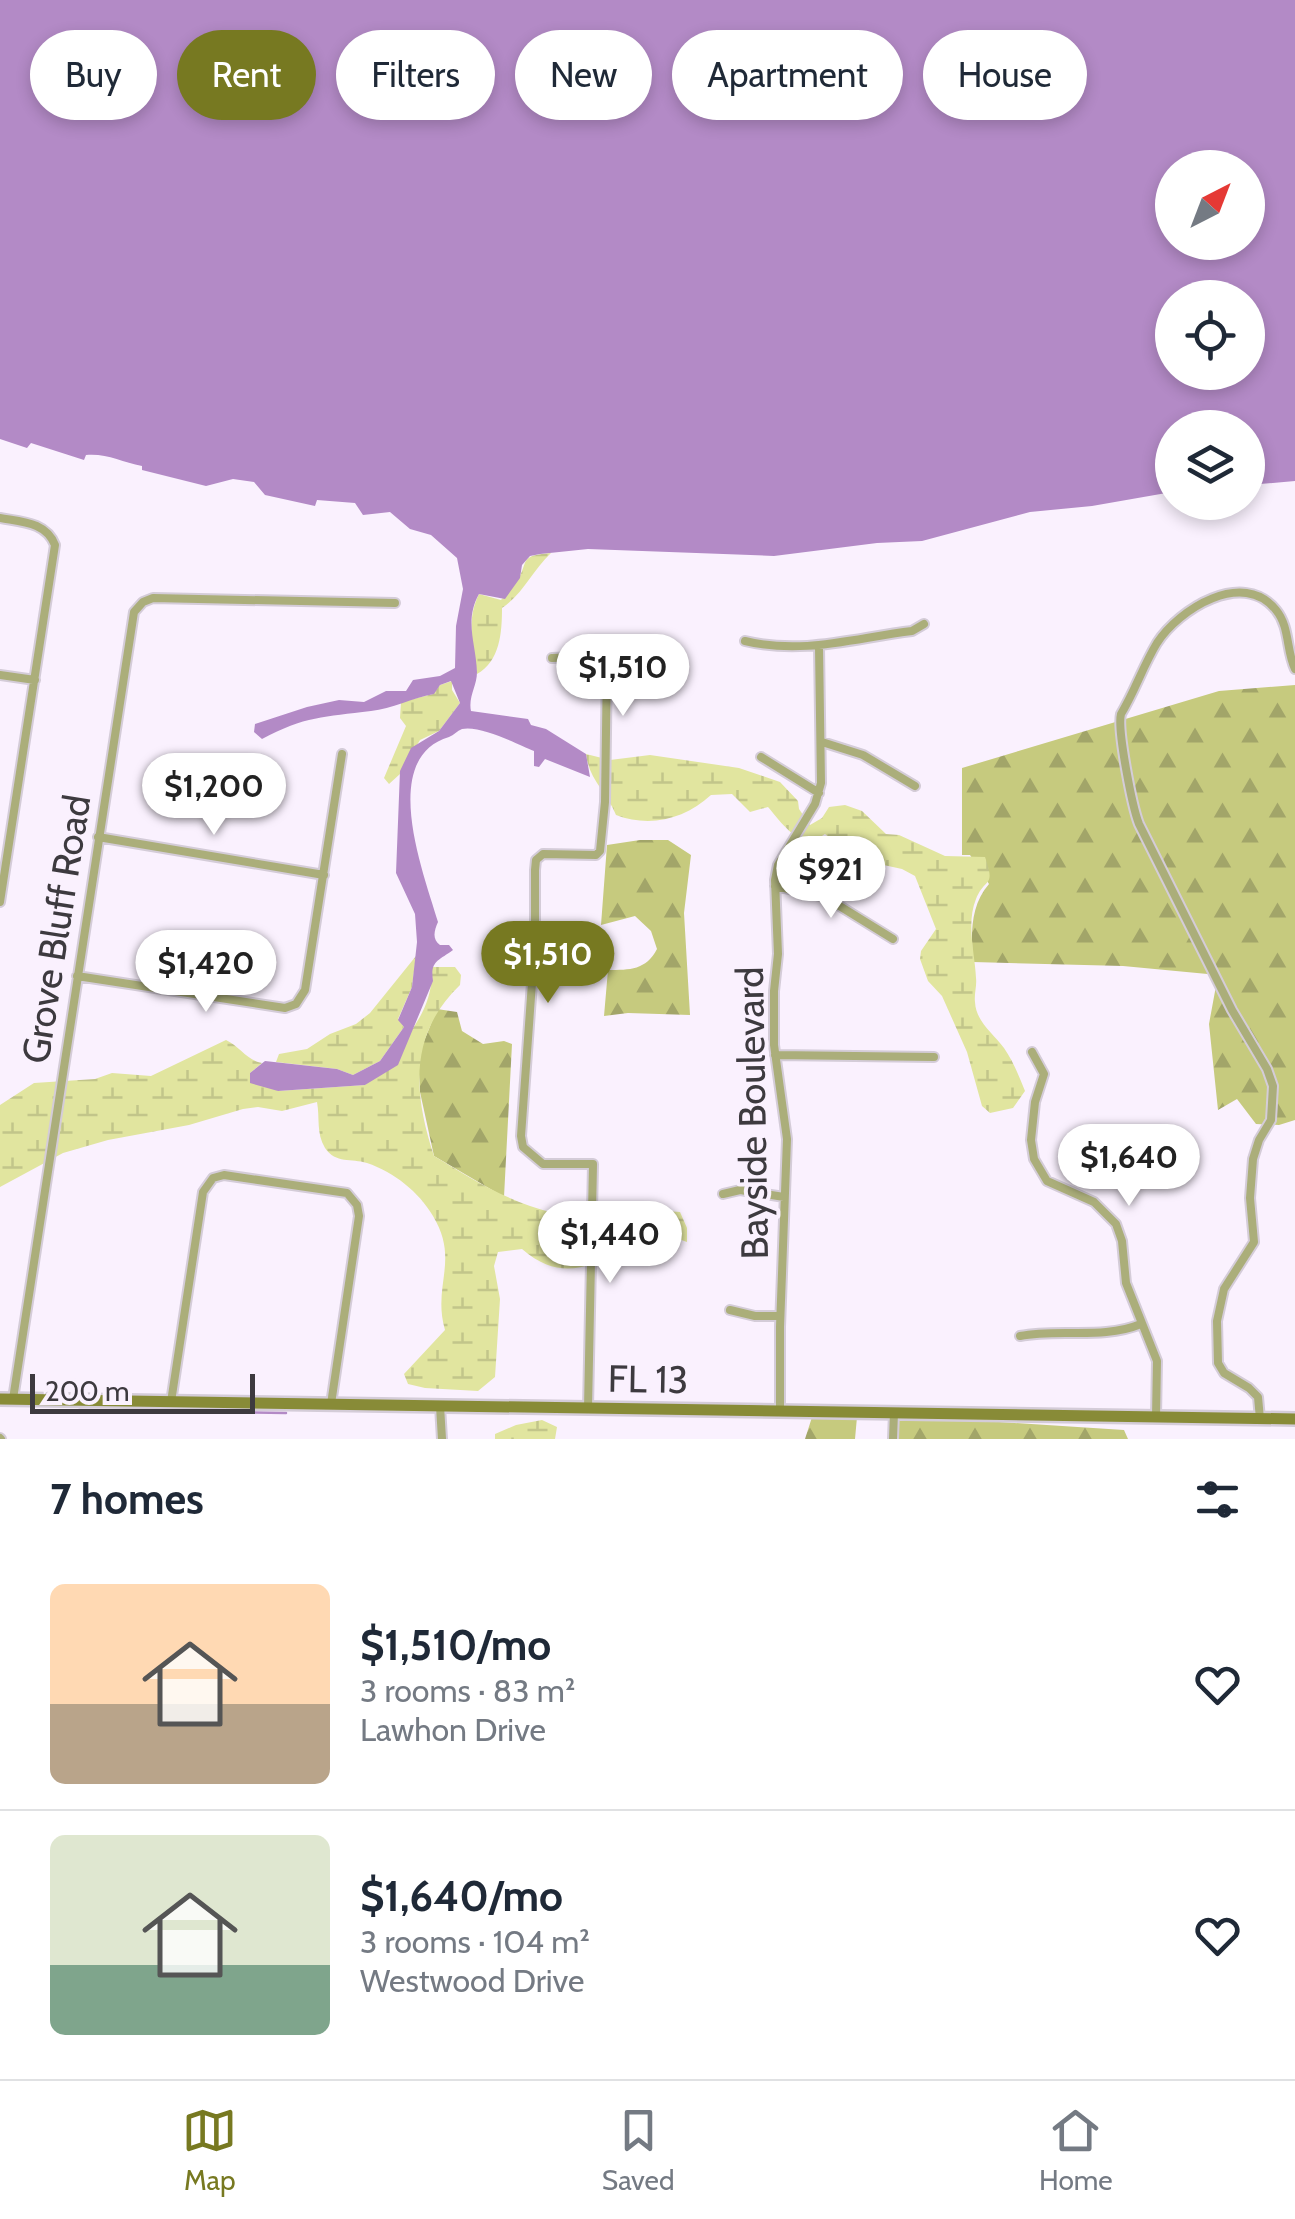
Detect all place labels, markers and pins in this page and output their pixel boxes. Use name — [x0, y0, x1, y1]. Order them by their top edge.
pin: $1,510 — [542, 634, 704, 719]
pin: $1,200 — [133, 753, 295, 838]
pin: $921 — [772, 836, 890, 921]
pin: $1,510 — [467, 921, 629, 1006]
pin: $1,420 — [125, 930, 287, 1015]
pin: $1,640 — [1048, 1124, 1210, 1209]
pin: $1,440 — [529, 1201, 691, 1286]

